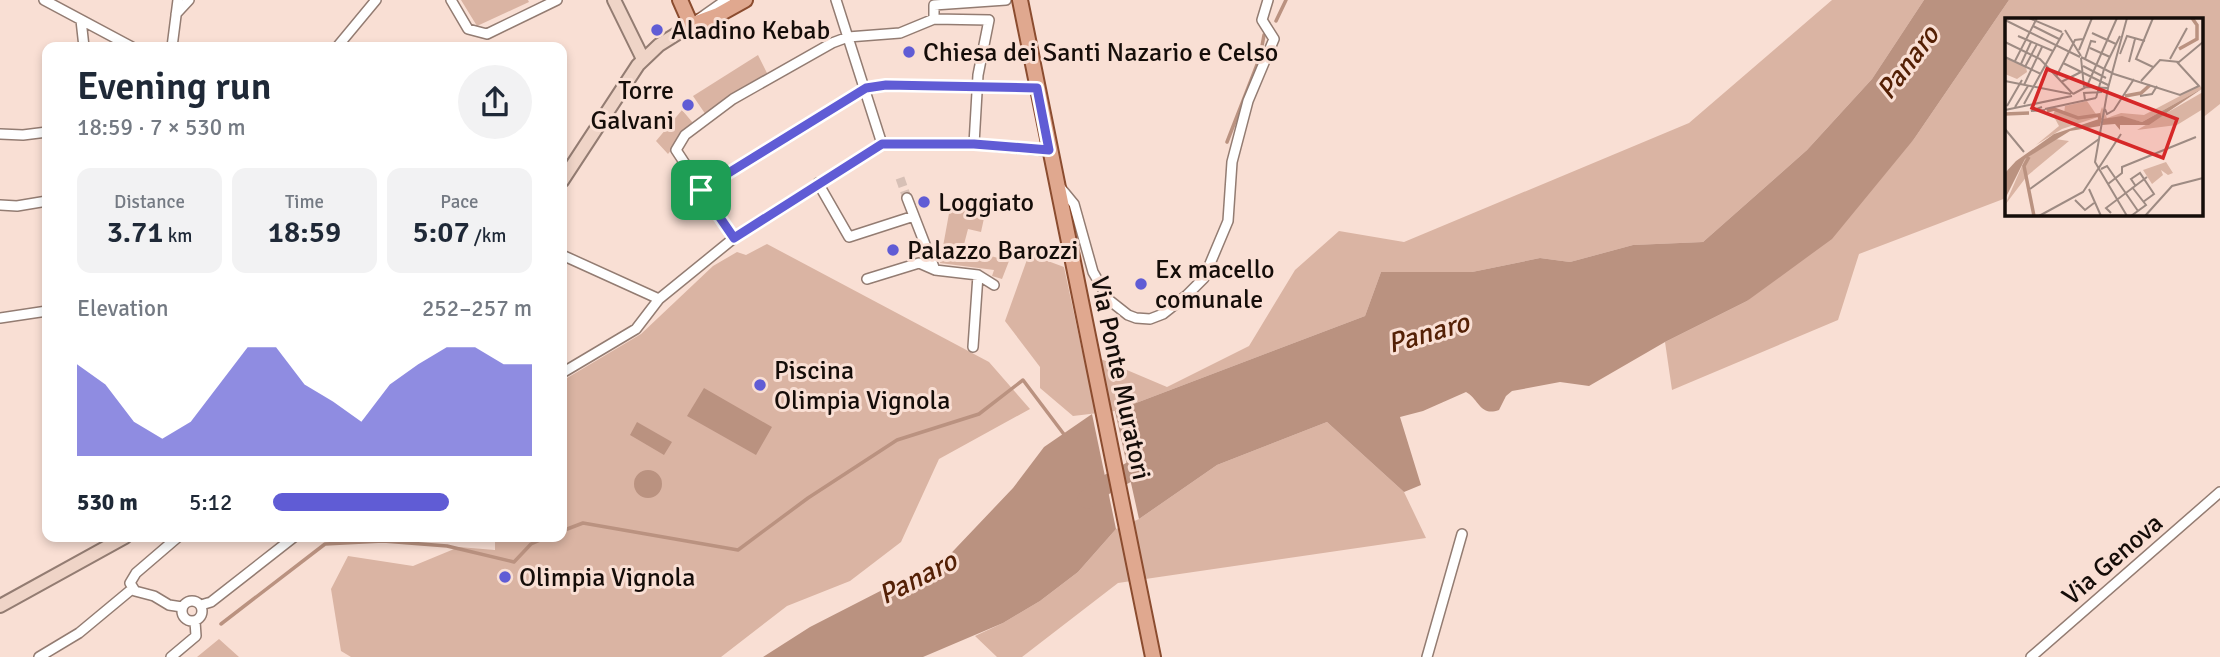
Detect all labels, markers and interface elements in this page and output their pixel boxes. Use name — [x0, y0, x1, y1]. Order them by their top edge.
place label: Aladino Kebab — [671, 15, 830, 47]
water label: Panaro — [1869, 18, 1947, 106]
inset map — [2005, 18, 2202, 215]
marker: Aladino Kebab — [649, 22, 665, 38]
place label: Chiesa dei Santi Nazario e Celso — [923, 37, 1278, 69]
marker: Chiesa dei Santi Nazario e Celso — [901, 44, 917, 60]
text: Evening run — [77, 63, 271, 110]
button: share — [458, 65, 532, 139]
place label: Torre Galvani — [591, 75, 674, 137]
marker: Torre Galvani — [680, 97, 696, 113]
text: 18:59 · 7 × 530 m — [77, 113, 246, 142]
pin — [671, 160, 731, 220]
icon: arrive — [682, 171, 720, 209]
place label: Loggiato — [938, 187, 1034, 219]
text: Distance — [114, 190, 185, 214]
text: Time — [285, 190, 324, 214]
text: Pace — [440, 190, 479, 214]
marker: Loggiato — [916, 194, 932, 210]
text: 3.71 — [107, 214, 164, 251]
text: 18:59 — [268, 214, 341, 251]
text: 5:07 — [413, 214, 470, 251]
text: km — [164, 224, 192, 248]
text: /km — [470, 224, 506, 248]
place label: Palazzo Barozzi — [907, 235, 1079, 267]
marker: Palazzo Barozzi — [885, 242, 901, 258]
place label: Ex macello comunale — [1155, 254, 1275, 316]
street label: Via Ponte Muratori — [1083, 274, 1157, 483]
marker: Ex macello comunale — [1133, 276, 1149, 292]
text: Elevation — [77, 294, 169, 323]
text: 252–257 m — [422, 294, 532, 323]
water label: Panaro — [1384, 305, 1474, 361]
place label: Piscina Olimpia Vignola — [774, 355, 950, 417]
marker: Piscina Olimpia Vignola — [752, 377, 768, 393]
text: 530 m — [77, 488, 138, 517]
text: 5:12 — [189, 488, 232, 517]
street label: Via Genova — [2056, 507, 2170, 612]
water label: Panaro — [873, 543, 964, 612]
place label: Olimpia Vignola — [519, 562, 695, 594]
marker: Olimpia Vignola — [497, 569, 513, 585]

